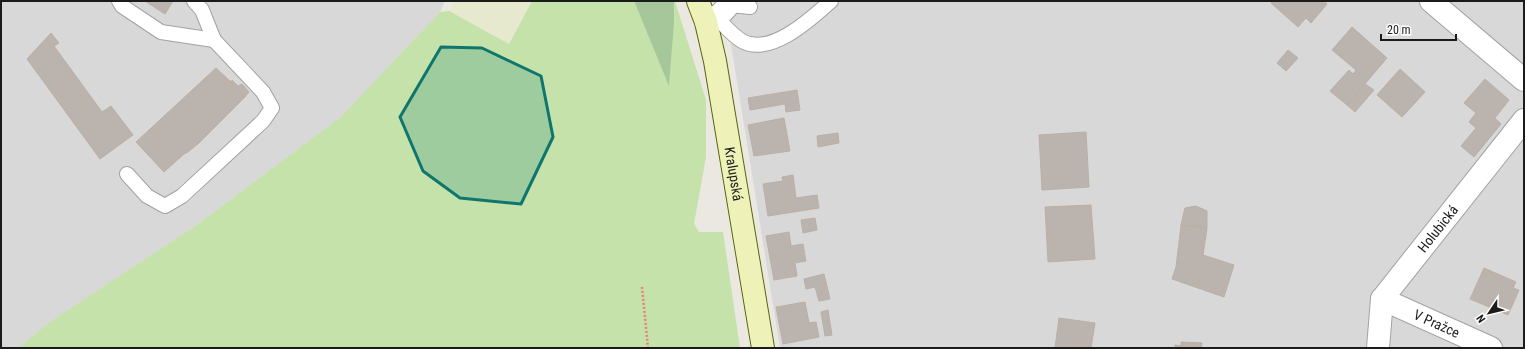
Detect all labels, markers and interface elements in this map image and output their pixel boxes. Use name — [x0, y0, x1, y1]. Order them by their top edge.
scale bar — [1381, 16, 1456, 42]
text: 20 m — [1387, 23, 1411, 37]
street label: Kralupská — [721, 146, 746, 202]
street label: Holubická — [1414, 202, 1461, 255]
north arrow — [1469, 293, 1509, 333]
street label: V Pražce — [1411, 306, 1463, 341]
text: N — [1474, 312, 1488, 325]

